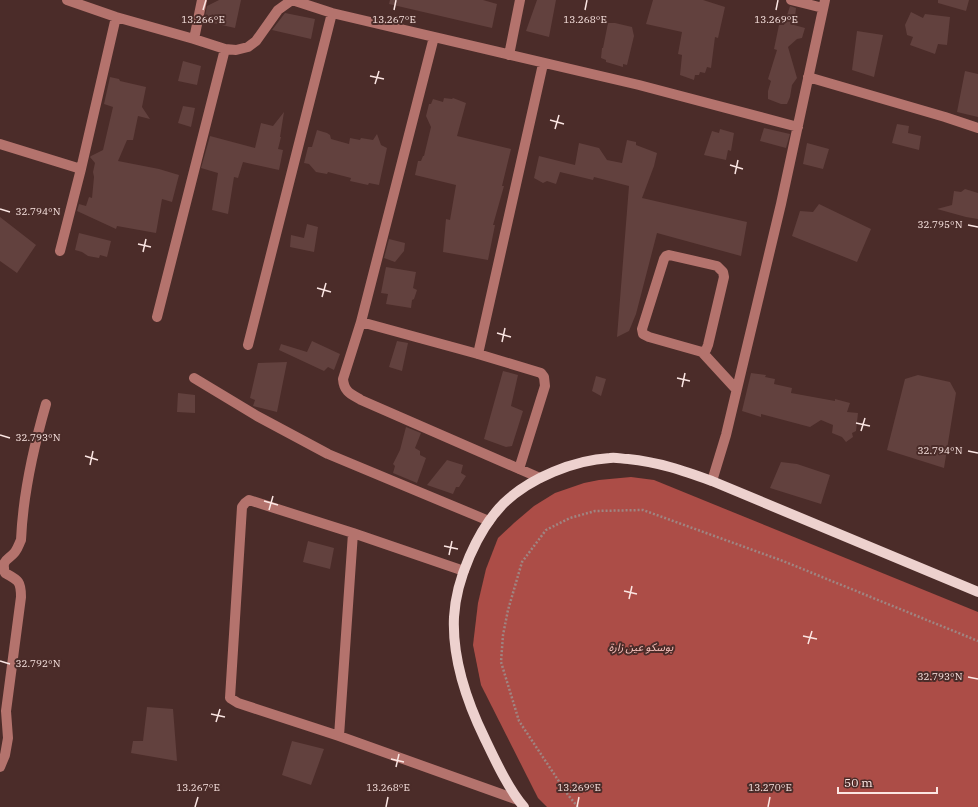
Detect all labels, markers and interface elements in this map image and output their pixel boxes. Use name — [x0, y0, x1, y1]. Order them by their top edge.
text: 13.266°E — [181, 13, 225, 26]
text: 13.267°E — [372, 13, 416, 26]
text: 13.268°E — [563, 13, 607, 26]
text: 13.269°E — [754, 13, 798, 26]
text: 32.794°N — [15, 205, 61, 218]
text: 32.795°N — [917, 218, 963, 231]
text: 32.793°N — [15, 431, 61, 444]
text: 32.794°N — [917, 444, 963, 457]
park label: بوسكو عين زارة — [609, 640, 674, 654]
text: 32.792°N — [15, 657, 61, 670]
text: 32.793°N — [917, 670, 963, 683]
scale bar — [838, 769, 937, 795]
text: 50 m — [844, 775, 873, 790]
text: 13.267°E — [176, 781, 220, 794]
text: 13.268°E — [366, 781, 410, 794]
text: 13.269°E — [557, 781, 601, 794]
text: 13.270°E — [748, 781, 792, 794]

